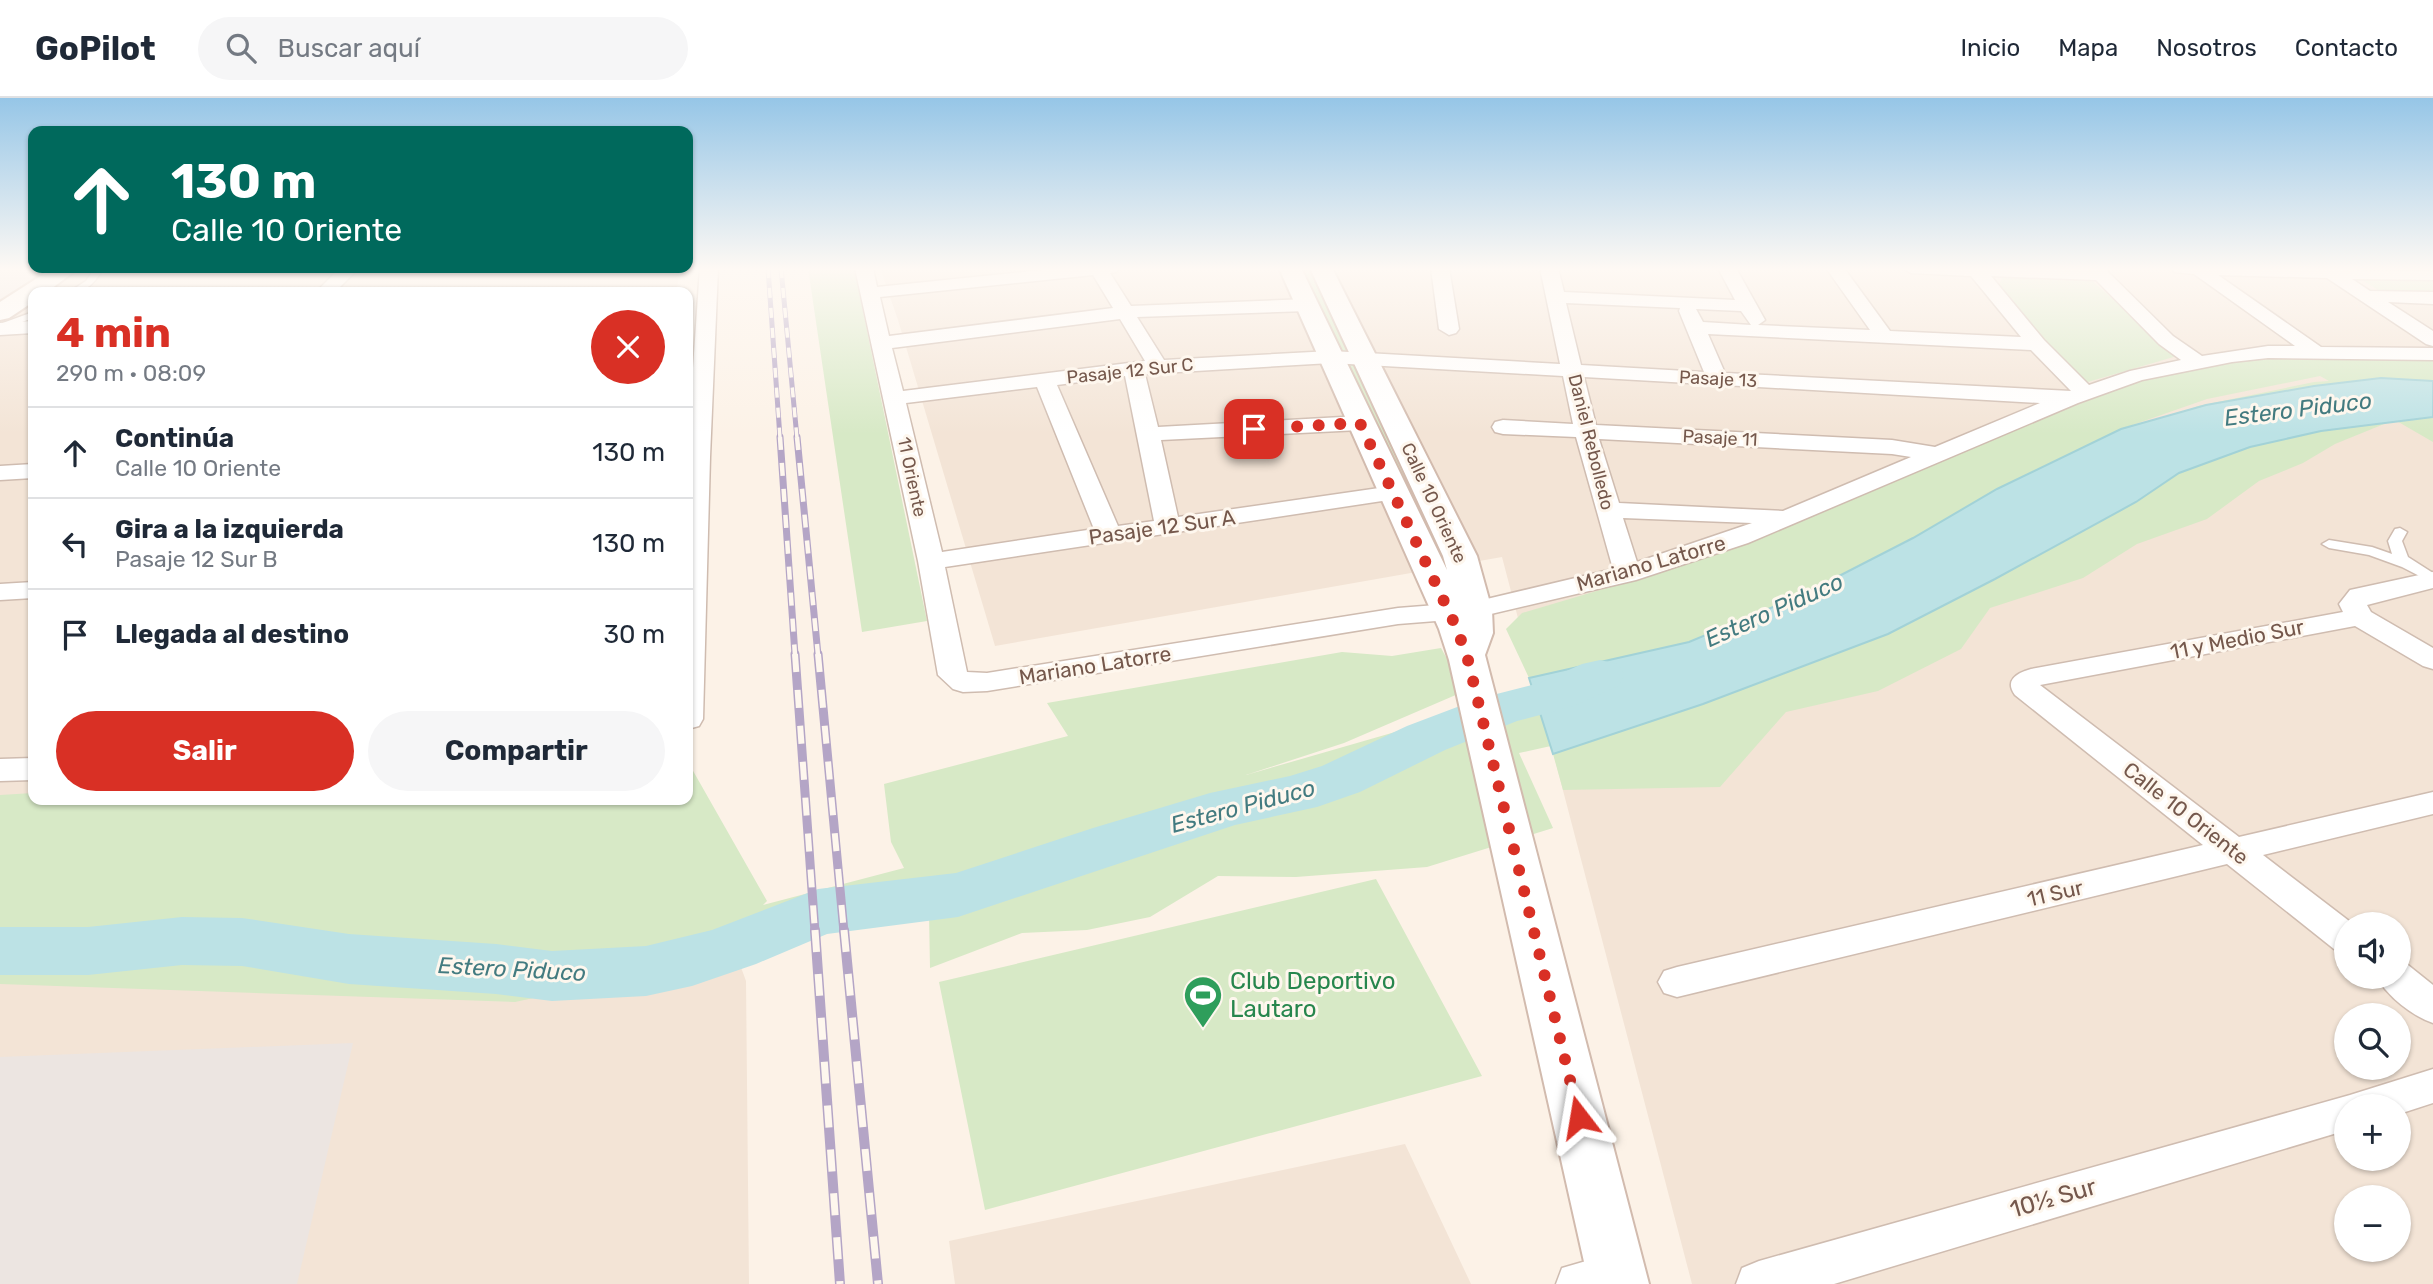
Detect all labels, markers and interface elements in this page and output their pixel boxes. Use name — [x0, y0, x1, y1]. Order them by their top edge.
search box — [198, 17, 688, 80]
text: GoPilot — [35, 29, 156, 68]
icon: search — [222, 29, 260, 67]
text: Buscar aquí — [278, 33, 420, 64]
text: Inicio — [1961, 34, 2020, 62]
text: Mapa — [2058, 34, 2118, 62]
text: Nosotros — [2156, 34, 2257, 62]
text: Contacto — [2295, 34, 2398, 62]
text: 130 m — [171, 152, 316, 210]
icon: ahead — [56, 154, 147, 245]
text: Calle 10 Oriente — [171, 211, 402, 249]
text: 4 min — [56, 308, 171, 358]
button: close — [591, 310, 665, 384]
street label: Pasaje 12 Sur C — [1066, 353, 1194, 389]
text: 290 m · 08:09 — [56, 359, 206, 387]
street label: Pasaje 13 — [1678, 366, 1758, 392]
street label: Daniel Rebolledo — [1563, 372, 1619, 512]
water label: Estero Piduco — [2223, 386, 2373, 432]
pin — [1224, 399, 1284, 459]
icon: arrive — [1235, 410, 1273, 448]
text: Continúa — [115, 423, 234, 454]
street label: Pasaje 11 — [1682, 425, 1758, 451]
icon: ahead — [56, 434, 94, 472]
street label: 11 Oriente — [893, 435, 931, 519]
text: 130 m — [592, 437, 665, 468]
street label: Calle 10 Oriente — [1397, 439, 1471, 567]
text: Calle 10 Oriente — [115, 454, 281, 482]
street label: Pasaje 12 Sur A — [1087, 504, 1237, 550]
text: Gira a la izquierda — [115, 514, 344, 545]
icon: left — [56, 525, 94, 563]
text: 130 m — [592, 528, 665, 559]
street label: Mariano Latorre — [1574, 530, 1728, 596]
text: Pasaje 12 Sur B — [115, 545, 278, 573]
water label: Estero Piduco — [1700, 567, 1848, 653]
street label: 11 y Medio Sur — [2168, 614, 2306, 664]
icon: arrive — [56, 616, 94, 654]
text: Llegada al destino — [115, 619, 349, 650]
text: 30 m — [603, 619, 665, 650]
street label: Mariano Latorre — [1017, 641, 1173, 689]
button: Salir — [56, 711, 354, 791]
button: Compartir — [368, 711, 665, 791]
street label: Calle 10 Oriente — [2119, 756, 2253, 870]
water label: Estero Piduco — [1168, 773, 1318, 839]
street label: 11 Sur — [2025, 874, 2086, 912]
map controls — [2334, 912, 2411, 1262]
button: sound — [2334, 912, 2411, 989]
water label: Estero Piduco — [437, 951, 587, 987]
place label: Club Deportivo Lautaro — [1230, 967, 1395, 1023]
sports icon: Club Deportivo Lautaro — [1182, 974, 1224, 1029]
button: search — [2334, 1003, 2411, 1080]
position arrow — [1542, 1080, 1616, 1154]
button: + — [2334, 1094, 2411, 1171]
street label: 10½ Sur — [2007, 1172, 2099, 1224]
button: − — [2334, 1185, 2411, 1262]

